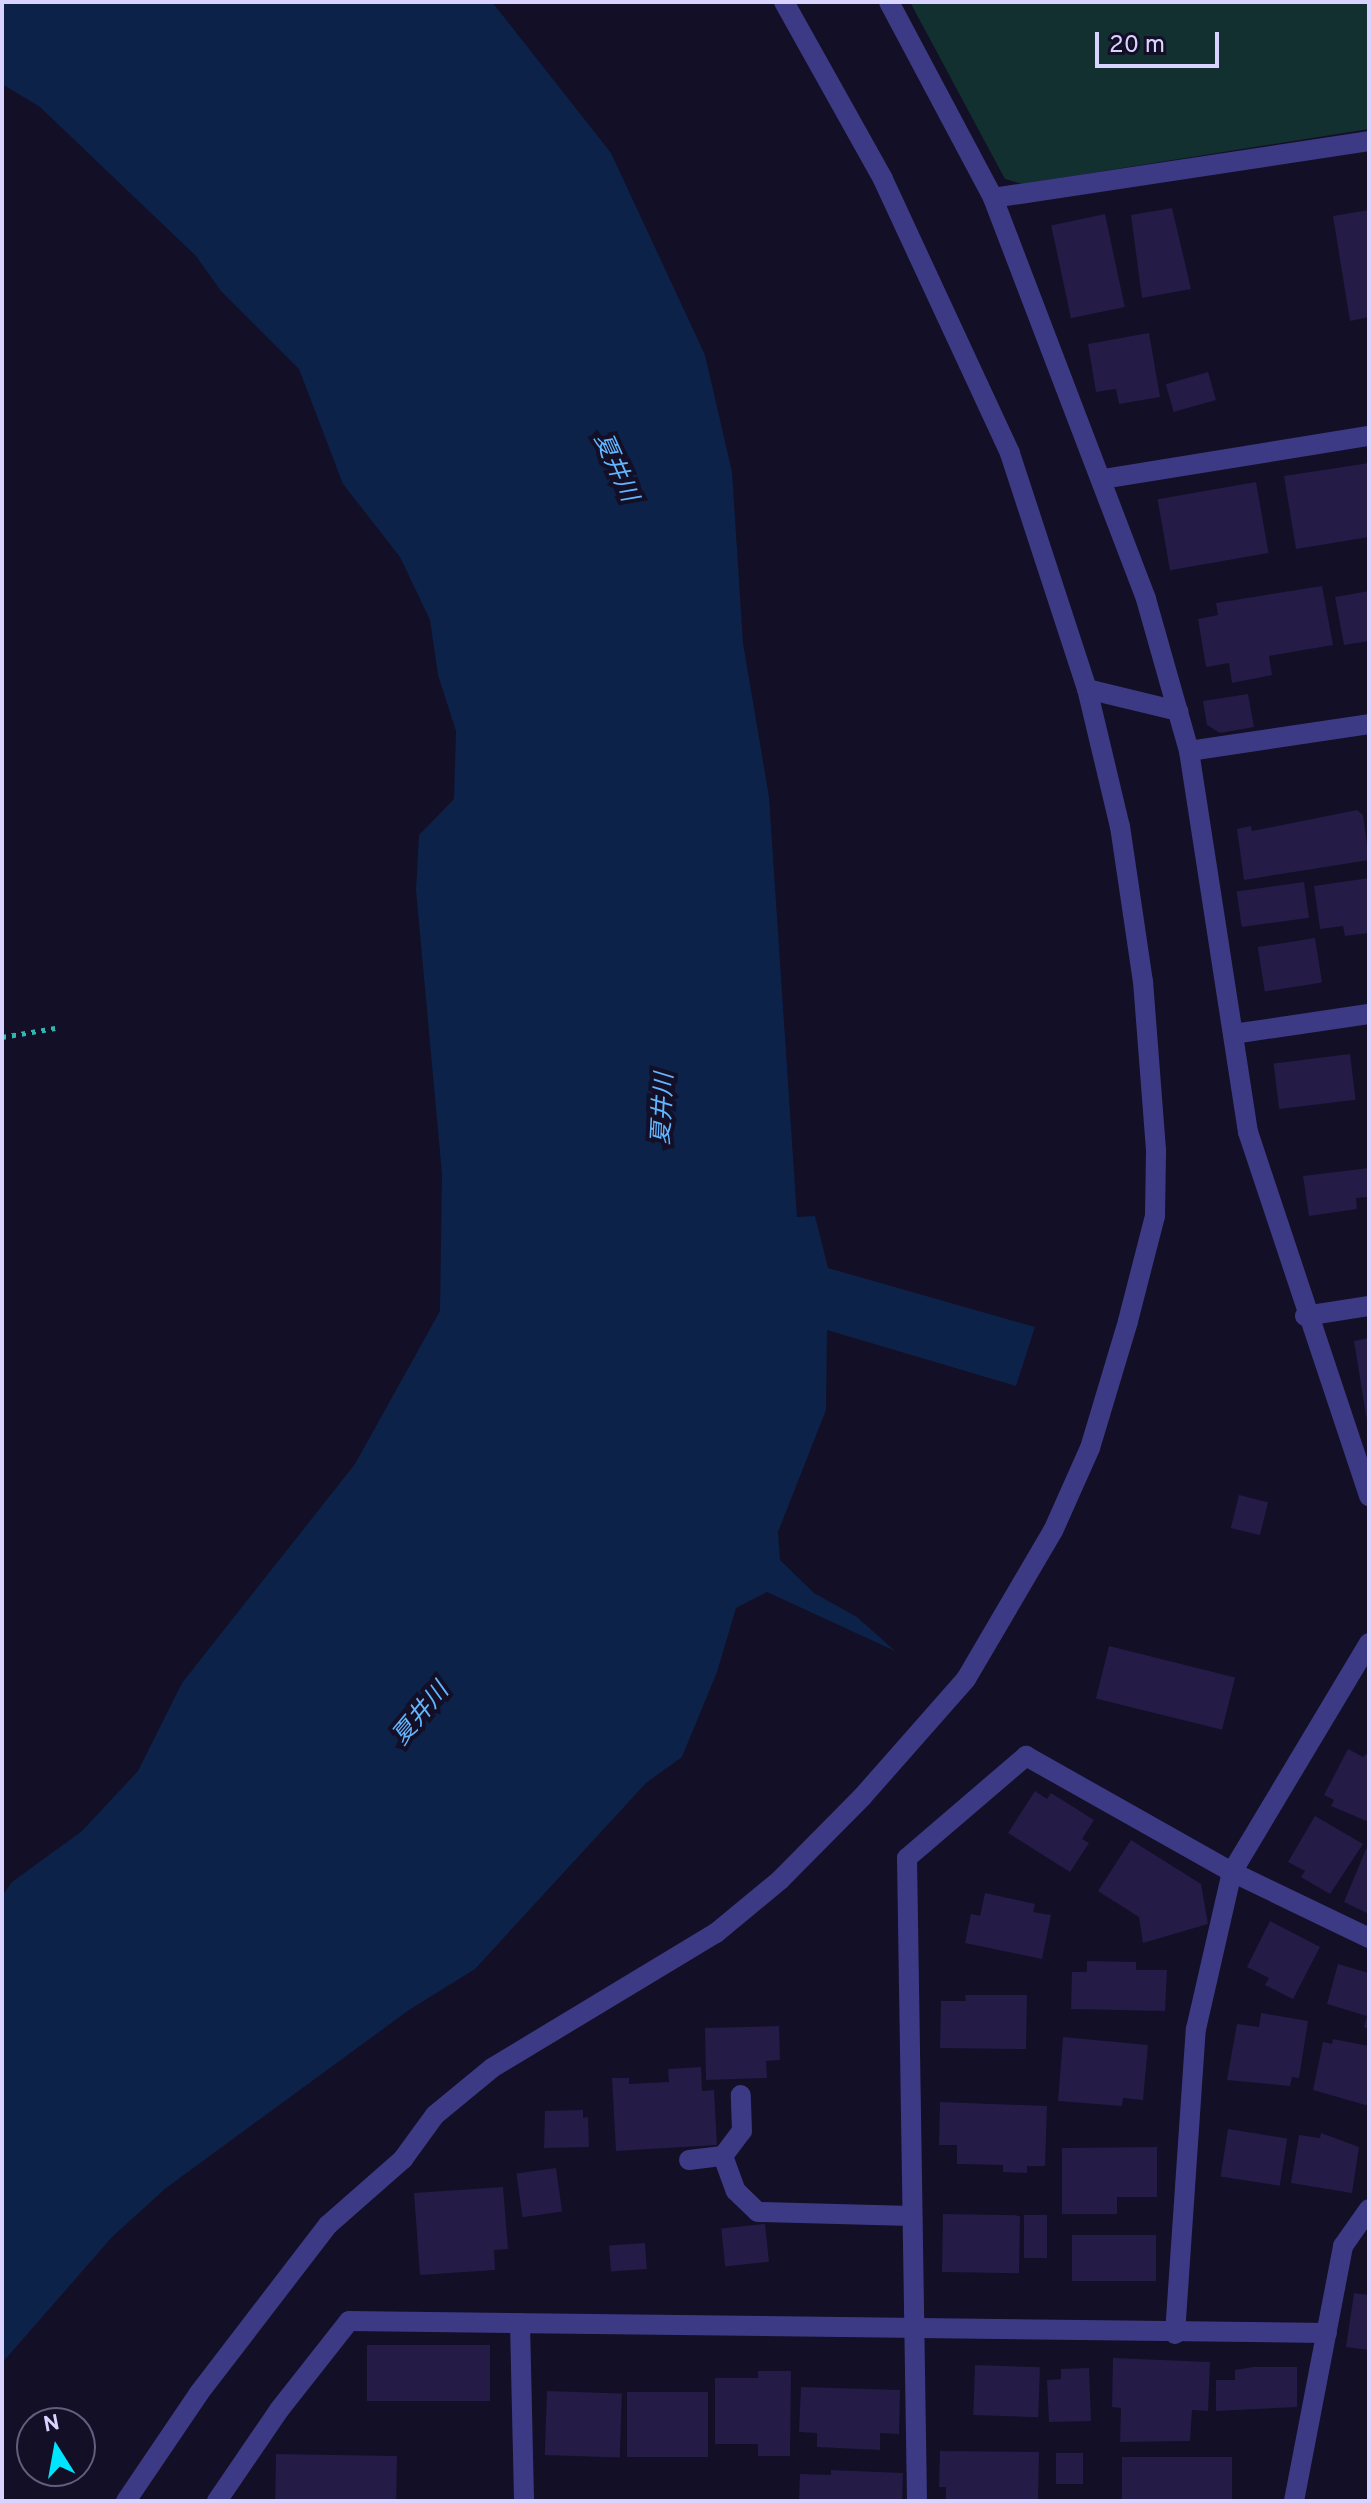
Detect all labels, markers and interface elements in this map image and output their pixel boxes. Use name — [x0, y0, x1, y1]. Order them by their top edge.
scale bar — [1099, 16, 1223, 66]
text: 20 m — [1109, 31, 1165, 61]
water label: 夏井川 — [586, 429, 642, 507]
water label: 夏井川 — [649, 1072, 681, 1146]
water label: 夏井川 — [388, 1678, 456, 1752]
north arrow — [16, 2407, 96, 2487]
text: N — [41, 2410, 62, 2440]

